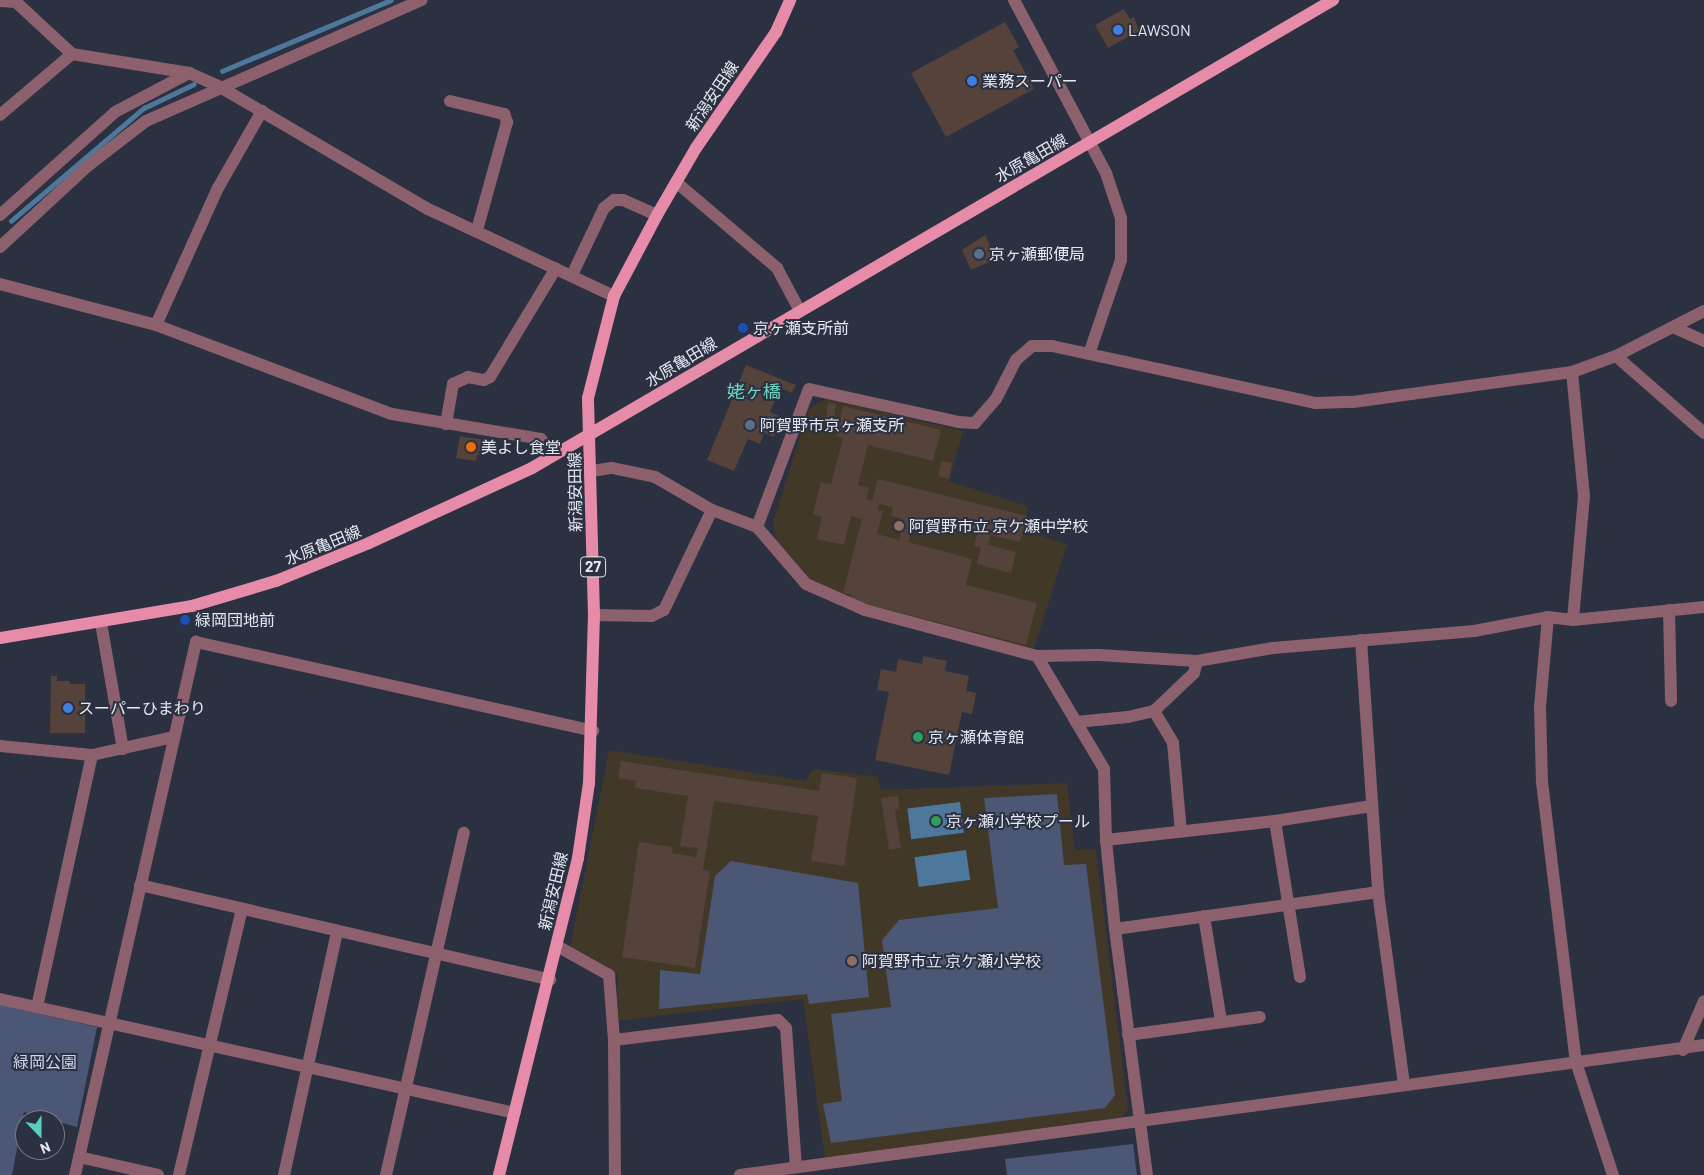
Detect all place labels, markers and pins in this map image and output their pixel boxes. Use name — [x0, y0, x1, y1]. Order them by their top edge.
place label: LAWSON — [1128, 20, 1191, 40]
marker: LAWSON — [1112, 24, 1124, 36]
place label: 業務スーパー — [982, 71, 1078, 91]
marker: 業務スーパー — [966, 75, 978, 87]
place label: 京ヶ瀬郵便局 — [989, 244, 1085, 264]
marker: 京ヶ瀬郵便局 — [973, 248, 985, 260]
place label: 京ヶ瀬支所前 — [753, 318, 849, 338]
marker: 京ヶ瀬支所前 — [737, 322, 749, 334]
place label: 阿賀野市京ヶ瀬支所 — [760, 415, 904, 435]
marker: 阿賀野市京ヶ瀬支所 — [744, 419, 756, 431]
place label: 美よし食堂 — [481, 437, 561, 457]
marker: 美よし食堂 — [465, 441, 477, 453]
place label: 阿賀野市立 京ケ瀬中学校 — [909, 516, 1088, 536]
marker: 阿賀野市立 京ケ瀬中学校 — [893, 520, 905, 532]
place label: 緑岡団地前 — [195, 610, 275, 630]
marker: 緑岡団地前 — [179, 614, 191, 626]
place label: スーパーひまわり — [78, 698, 206, 718]
marker: スーパーひまわり — [62, 702, 74, 714]
place label: 京ヶ瀬体育館 — [928, 727, 1024, 747]
marker: 京ヶ瀬体育館 — [912, 731, 924, 743]
place label: 京ヶ瀬小学校プール — [946, 811, 1090, 831]
marker: 京ヶ瀬小学校プール — [930, 815, 942, 827]
place label: 阿賀野市立 京ケ瀬小学校 — [862, 951, 1041, 971]
marker: 阿賀野市立 京ケ瀬小学校 — [846, 955, 858, 967]

